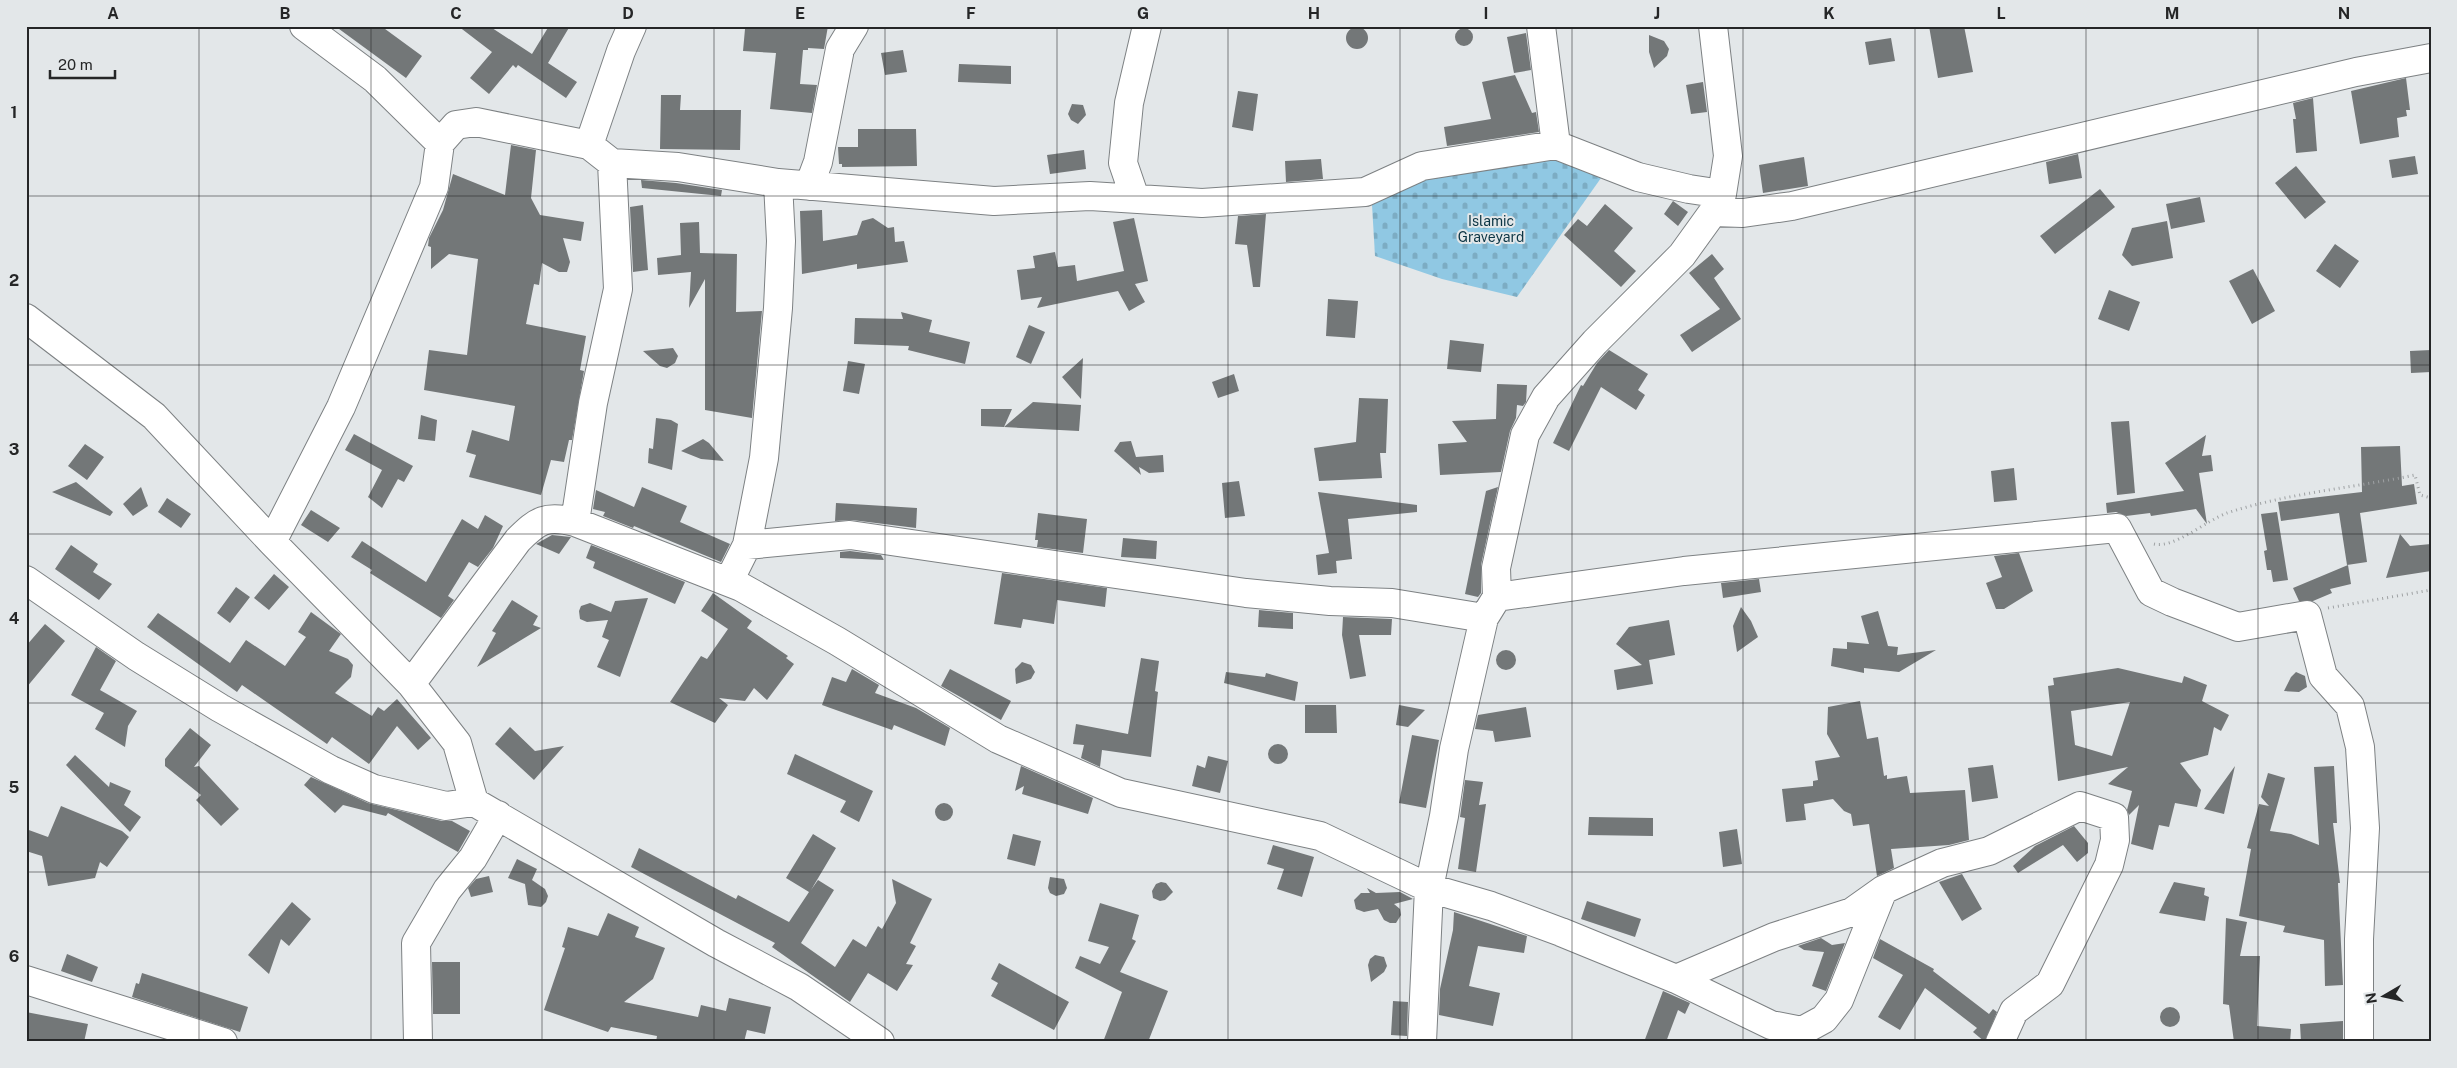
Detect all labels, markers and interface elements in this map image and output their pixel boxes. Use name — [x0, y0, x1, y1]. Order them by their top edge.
text: A — [107, 4, 119, 23]
text: B — [280, 4, 291, 23]
text: C — [450, 4, 462, 23]
text: D — [622, 4, 634, 23]
text: E — [795, 4, 805, 23]
text: F — [966, 4, 976, 23]
text: G — [1137, 4, 1149, 23]
text: H — [1308, 4, 1320, 23]
text: I — [1484, 4, 1488, 23]
text: J — [1654, 4, 1660, 23]
text: K — [1823, 4, 1835, 23]
text: L — [1996, 4, 2006, 23]
text: M — [2165, 4, 2179, 23]
text: N — [2338, 4, 2350, 23]
scale bar — [50, 48, 115, 80]
text: 20 m — [58, 56, 93, 73]
text: 1 — [11, 103, 17, 122]
park label: Islamic Graveyard — [1458, 213, 1524, 245]
text: 2 — [9, 271, 19, 290]
text: 3 — [9, 440, 19, 459]
text: 4 — [9, 609, 20, 628]
text: 5 — [9, 778, 20, 797]
text: 6 — [9, 947, 19, 966]
north arrow — [2360, 970, 2410, 1020]
text: N — [2362, 991, 2380, 1005]

